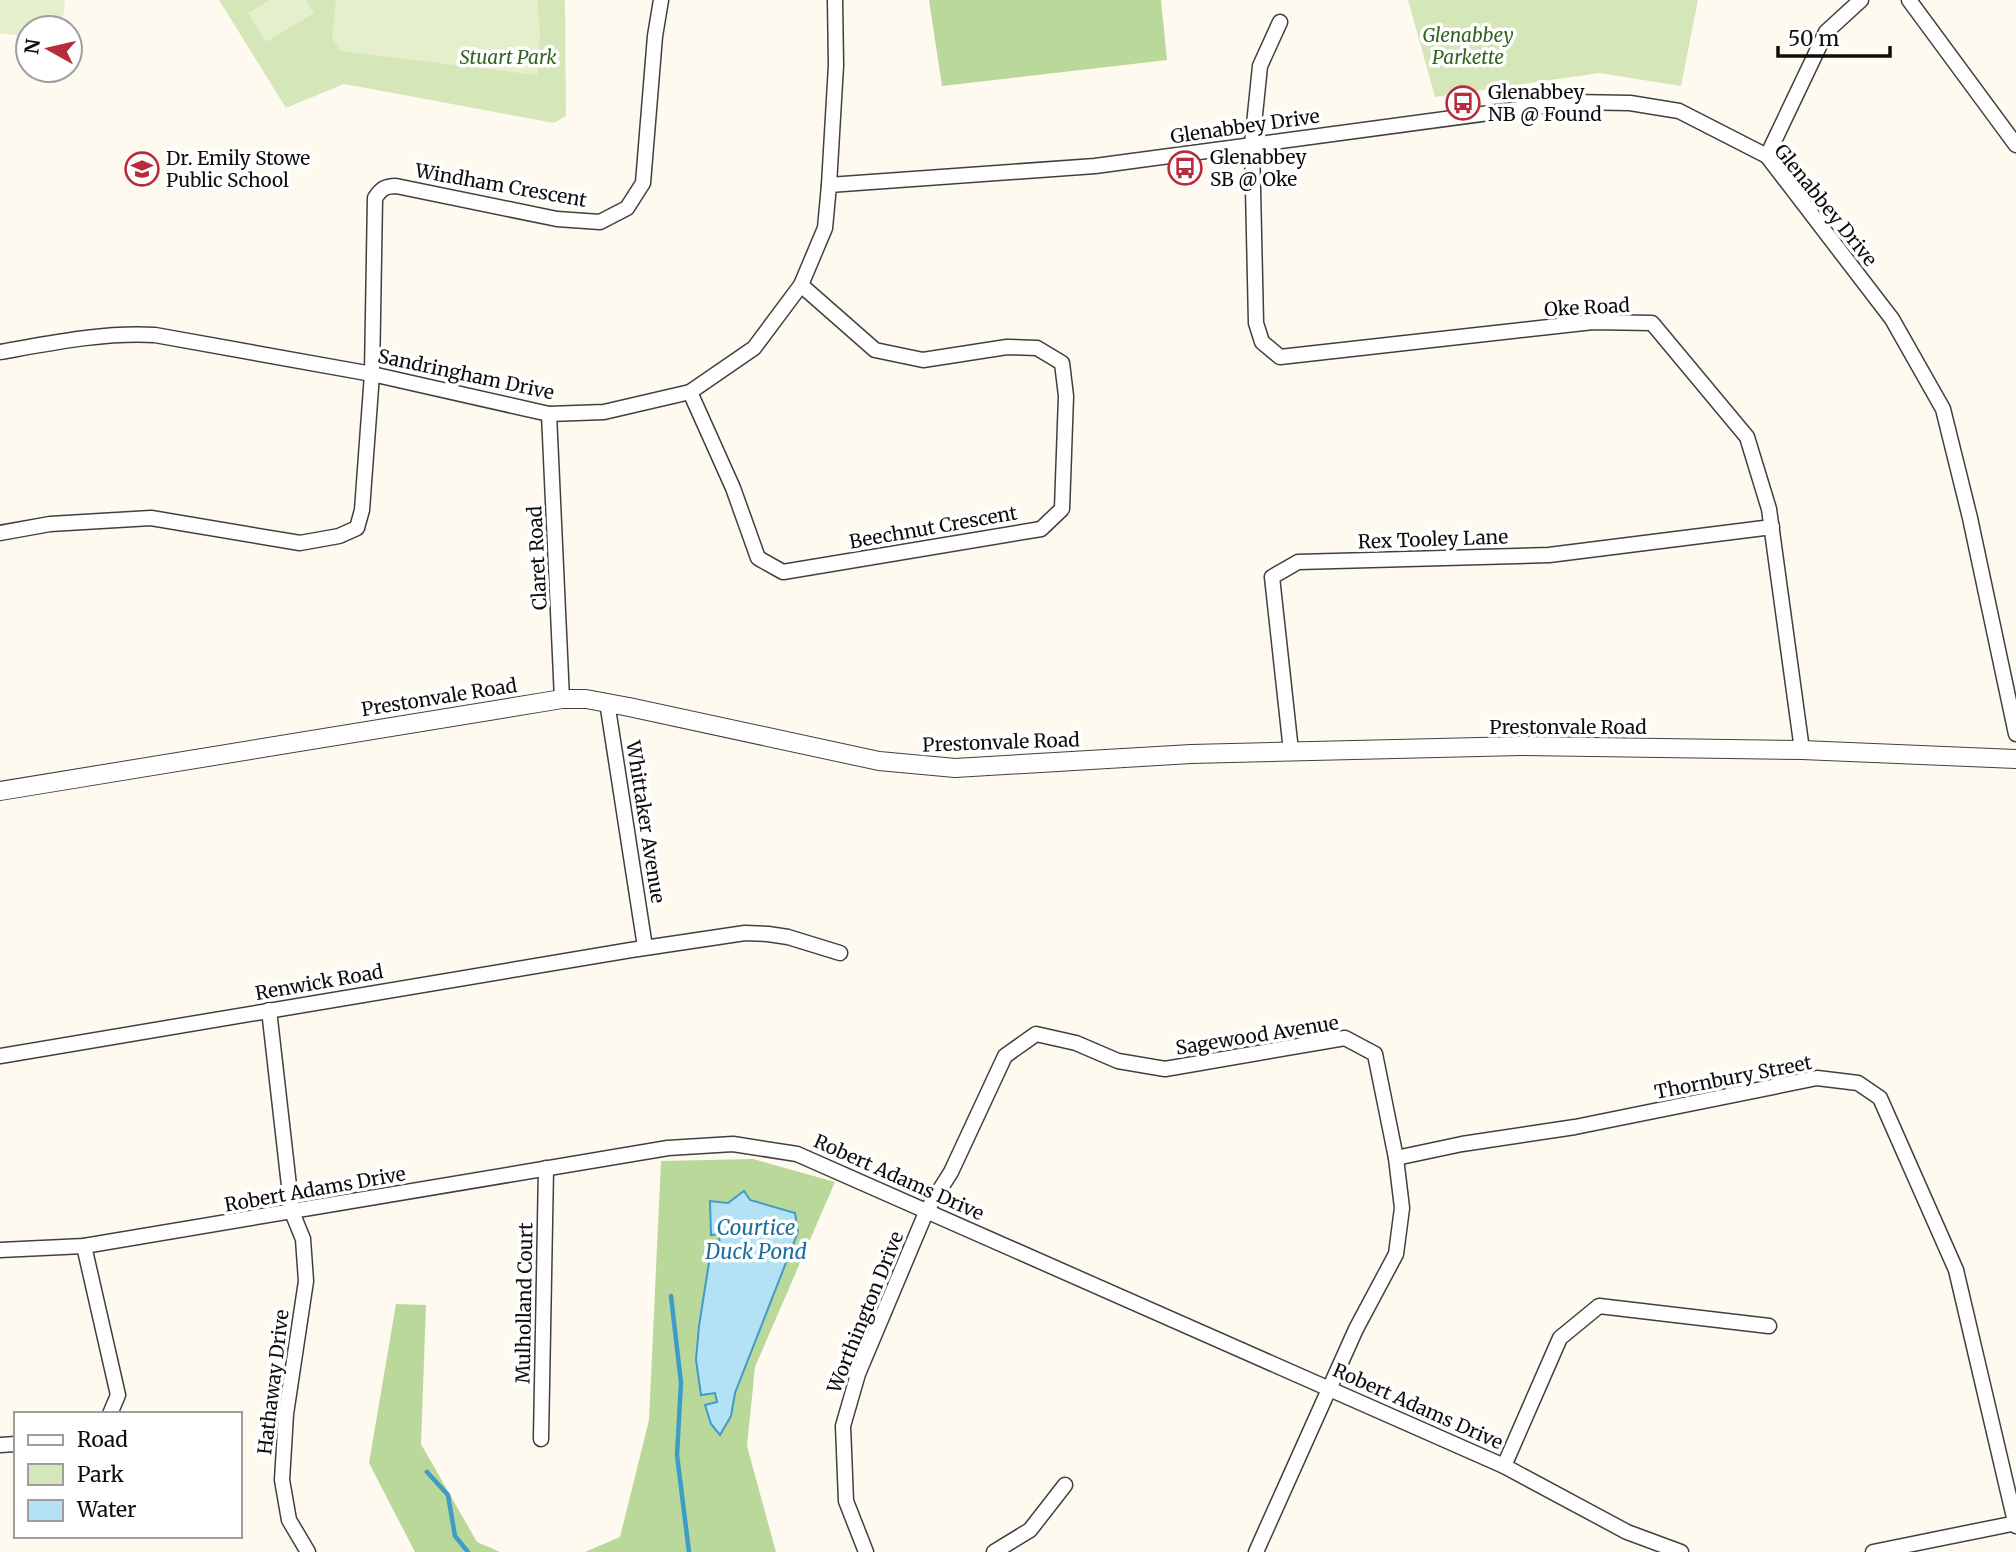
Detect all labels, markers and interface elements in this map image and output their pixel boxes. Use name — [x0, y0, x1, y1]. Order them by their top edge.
north arrow — [14, 14, 84, 84]
scale bar — [1778, 14, 1890, 58]
park label: Glenabbey Parkette — [1422, 23, 1514, 69]
text: 50 m — [1788, 25, 1839, 52]
text: N — [19, 38, 45, 56]
park label: Stuart Park — [459, 45, 557, 69]
place label: Glenabbey NB @ Found — [1488, 80, 1602, 126]
bus stop icon: Glenabbey NB @ Found — [1444, 84, 1482, 122]
street label: Glenabbey Drive — [1169, 104, 1321, 148]
street label: Glenabbey Drive — [1769, 139, 1883, 271]
place label: Glenabbey SB @ Oke — [1210, 145, 1306, 191]
place label: Dr. Emily Stowe Public School — [166, 146, 310, 192]
bus stop icon: Glenabbey SB @ Oke — [1166, 149, 1204, 187]
school or university icon: Dr. Emily Stowe Public School — [123, 150, 161, 188]
street label: Windham Crescent — [412, 158, 589, 212]
street label: Oke Road — [1544, 293, 1630, 321]
street label: Sandringham Drive — [376, 344, 556, 404]
street label: Beechnut Crescent — [847, 500, 1019, 554]
street label: Claret Road — [522, 505, 552, 611]
street label: Rex Tooley Lane — [1357, 524, 1509, 554]
street label: Prestonvale Road — [359, 673, 519, 721]
street label: Prestonvale Road — [1489, 715, 1647, 739]
street label: Prestonvale Road — [922, 727, 1080, 757]
street label: Whittaker Avenue — [621, 738, 671, 905]
street label: Renwick Road — [253, 959, 385, 1005]
street label: Sagewood Avenue — [1174, 1010, 1340, 1060]
street label: Thornbury Street — [1652, 1050, 1814, 1104]
street label: Robert Adams Drive — [810, 1129, 988, 1225]
street label: Robert Adams Drive — [223, 1161, 408, 1217]
water label: Courtice Duck Pond — [704, 1214, 807, 1265]
street label: Mulholland Court — [511, 1222, 537, 1384]
street label: Worthington Drive — [821, 1228, 908, 1397]
street label: Hathaway Drive — [252, 1308, 294, 1456]
street label: Robert Adams Drive — [1329, 1358, 1507, 1454]
legend — [14, 1412, 242, 1538]
text: Road — [77, 1426, 128, 1453]
text: Park — [77, 1461, 124, 1488]
text: Water — [76, 1496, 136, 1523]

